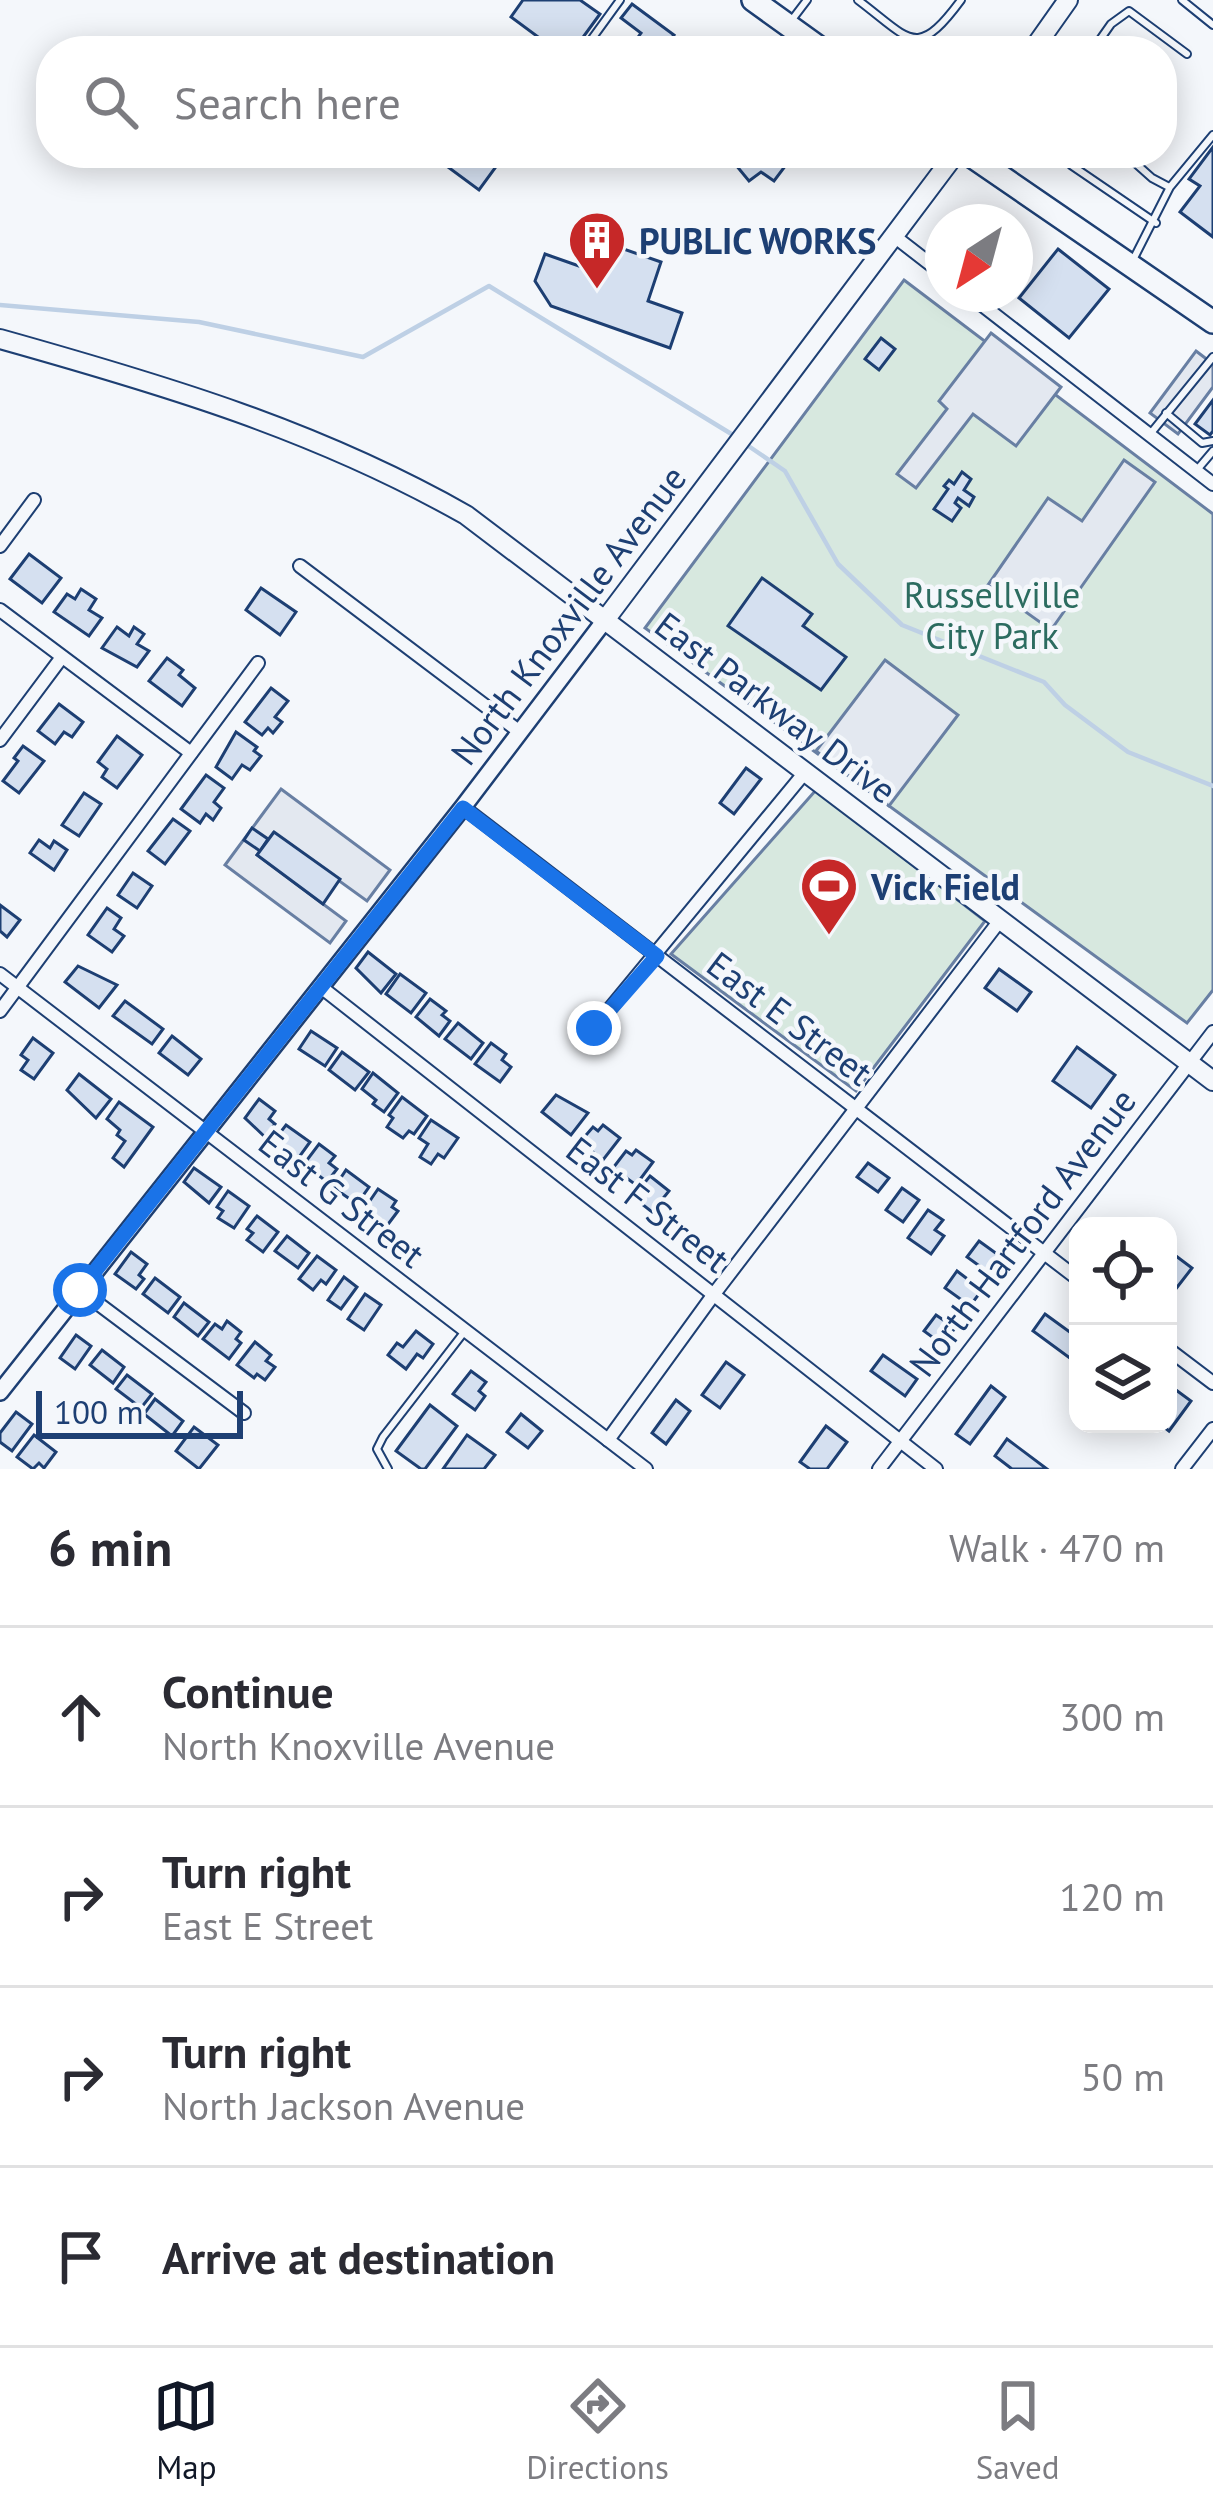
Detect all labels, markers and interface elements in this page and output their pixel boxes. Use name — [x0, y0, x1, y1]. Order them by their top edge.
search box — [36, 36, 1177, 168]
icon: search — [78, 69, 144, 135]
text: Search here — [174, 73, 401, 131]
north arrow — [925, 204, 1033, 312]
building icon: PUBLIC WORKS — [566, 209, 628, 291]
place label: PUBLIC WORKS — [639, 217, 876, 264]
street label: North Knoxville Avenue — [440, 456, 696, 774]
park label: Russellville City Park — [904, 571, 1080, 659]
street label: East Parkway Drive — [646, 601, 906, 813]
sports icon: Vick Field — [798, 855, 860, 937]
place label: Vick Field — [870, 863, 1020, 910]
street label: East E Street — [698, 941, 882, 1095]
route end — [567, 1001, 621, 1055]
street label: North Hartford Avenue — [898, 1079, 1146, 1385]
street label: East G Street — [250, 1119, 434, 1277]
street label: East F Street — [557, 1126, 739, 1282]
map controls — [1069, 1217, 1177, 1433]
button: locate — [1069, 1217, 1177, 1325]
route start — [53, 1263, 107, 1317]
button: layers — [1069, 1325, 1177, 1433]
scale bar — [36, 1385, 243, 1438]
text: 100 m — [54, 1390, 144, 1433]
text: 6 min — [48, 1514, 172, 1580]
text: Walk · 470 m — [949, 1522, 1165, 1573]
text: Continue — [162, 1662, 334, 1720]
icon: ahead — [48, 1684, 114, 1750]
text: 300 m — [1059, 1691, 1165, 1742]
text: North Knoxville Avenue — [162, 1720, 555, 1771]
text: Turn right — [162, 1842, 351, 1900]
icon: right — [48, 1864, 114, 1930]
text: 120 m — [1059, 1871, 1165, 1922]
text: East E Street — [162, 1900, 373, 1951]
text: Turn right — [162, 2022, 351, 2080]
icon: right — [48, 2044, 114, 2110]
text: 50 m — [1080, 2051, 1165, 2102]
text: North Jackson Avenue — [162, 2080, 525, 2131]
icon: arrive — [48, 2224, 114, 2290]
text: Arrive at destination — [162, 2228, 555, 2286]
tab: Map — [153, 2373, 219, 2488]
tab: Directions — [526, 2373, 669, 2488]
tab: Saved — [976, 2373, 1060, 2488]

